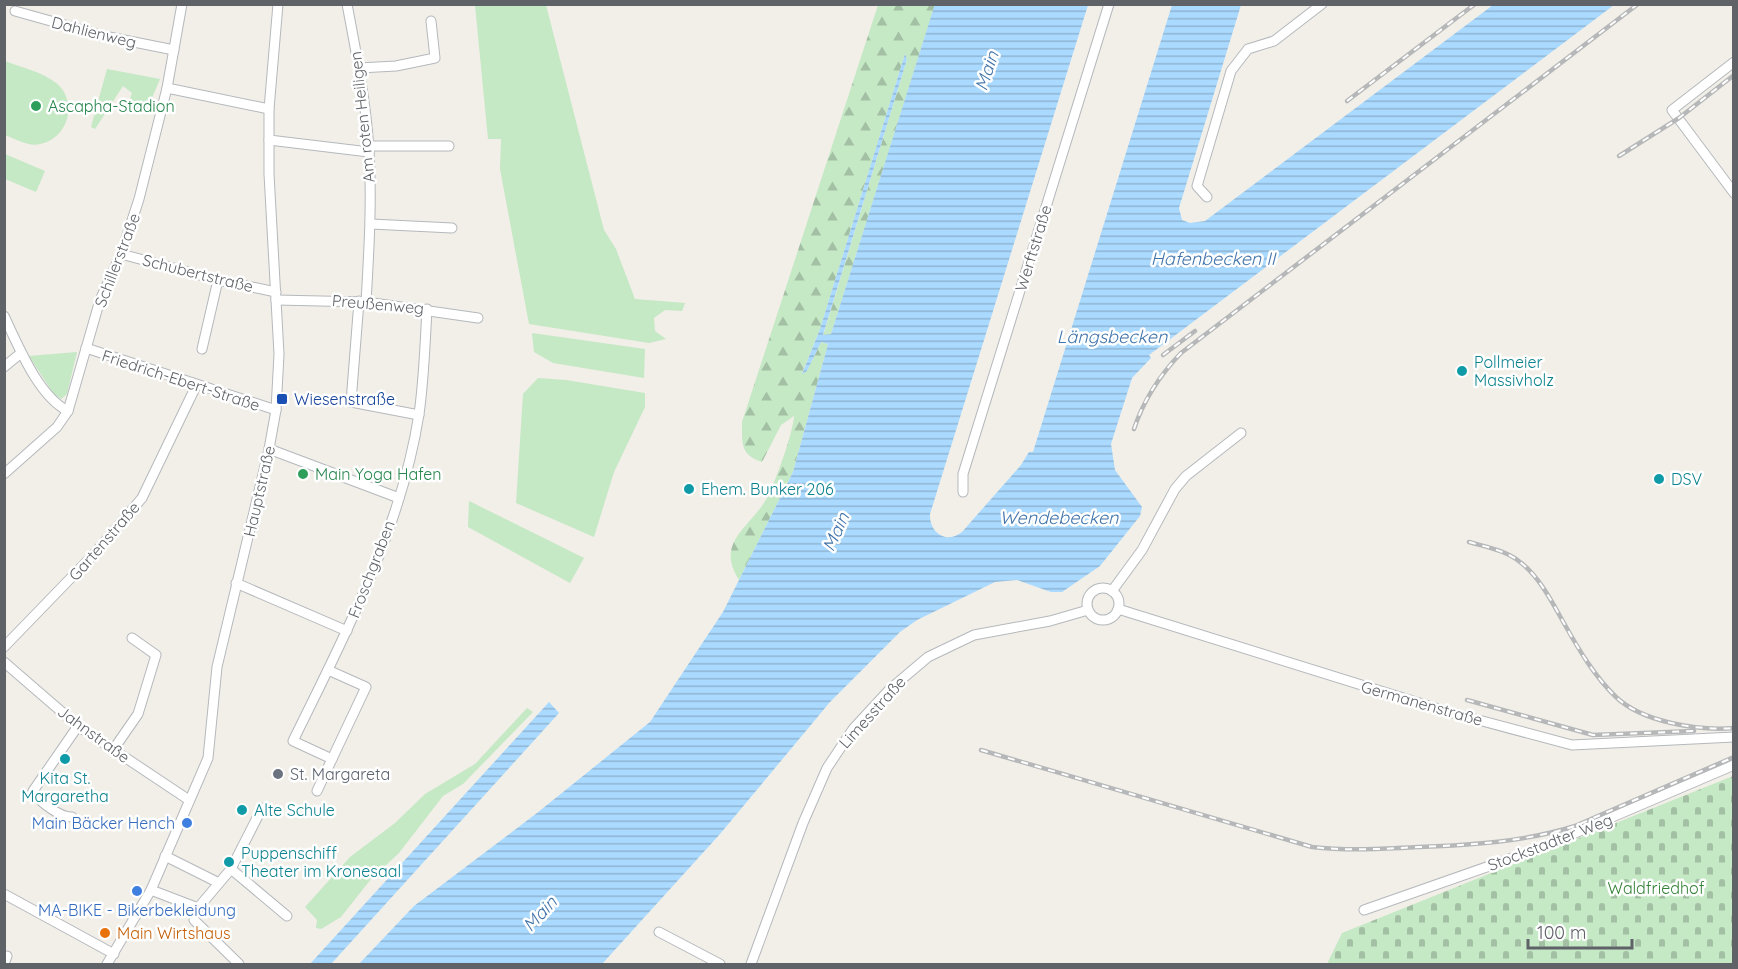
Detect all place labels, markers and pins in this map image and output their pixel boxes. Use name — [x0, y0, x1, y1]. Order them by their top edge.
place label: Ascapha-Stadion — [48, 96, 175, 116]
marker: Ascapha-Stadion — [29, 99, 43, 113]
place label: Pollmeier Massivholz — [1474, 352, 1554, 390]
marker: Pollmeier Massivholz — [1455, 364, 1469, 378]
place label: Wiesenstraße — [294, 389, 395, 409]
marker: Wiesenstraße — [275, 392, 289, 406]
place label: Main Yoga Hafen — [315, 464, 442, 484]
marker: Main Yoga Hafen — [296, 467, 310, 481]
place label: DSV — [1671, 469, 1702, 489]
marker: DSV — [1652, 472, 1666, 486]
place label: Ehem. Bunker 206 — [701, 479, 834, 499]
marker: Ehem. Bunker 206 — [682, 482, 696, 496]
marker: Kita St. Margaretha — [58, 752, 72, 766]
place label: St. Margareta — [290, 764, 390, 784]
marker: St. Margareta — [271, 767, 285, 781]
place label: Kita St. Margaretha — [21, 768, 109, 806]
place label: Alte Schule — [254, 800, 335, 820]
marker: Alte Schule — [235, 803, 249, 817]
place label: Main Bäcker Hench — [32, 813, 175, 833]
marker: Main Bäcker Hench — [180, 816, 194, 830]
place label: Puppenschiff Theater im Kronesaal — [241, 843, 401, 881]
marker: Puppenschiff Theater im Kronesaal — [222, 855, 236, 869]
marker: MA-BIKE - Bikerbekleidung — [130, 884, 144, 898]
place label: MA-BIKE - Bikerbekleidung — [38, 900, 236, 920]
place label: Main Wirtshaus — [117, 923, 231, 943]
marker: Main Wirtshaus — [98, 926, 112, 940]

